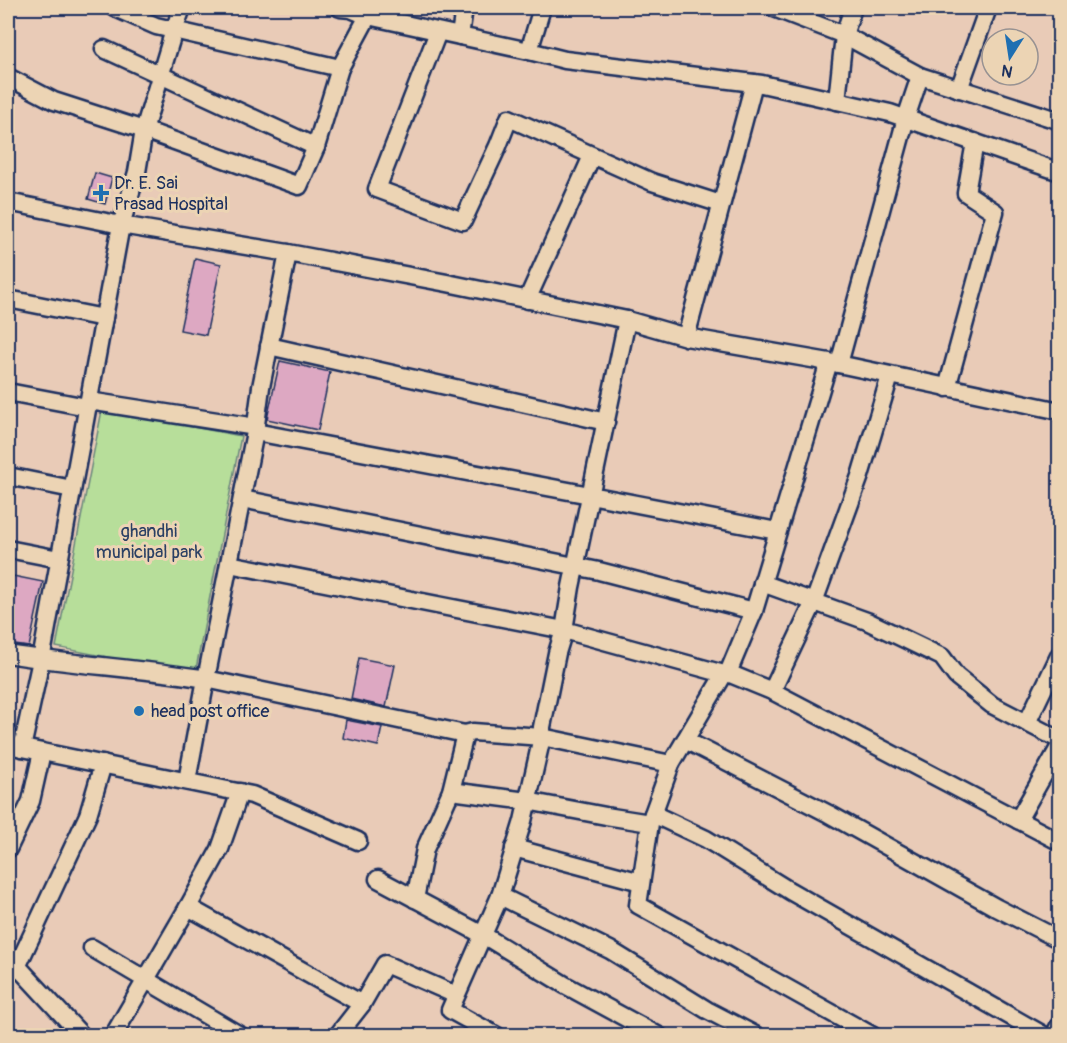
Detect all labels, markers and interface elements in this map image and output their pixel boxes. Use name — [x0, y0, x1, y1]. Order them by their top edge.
north arrow — [980, 27, 1040, 87]
text: N — [1000, 60, 1014, 82]
place label: Dr. E. Sai Prasad Hospital — [114, 172, 228, 216]
marker: Dr. E. Sai Prasad Hospital — [92, 184, 110, 202]
park label: ghandhi municipal park — [96, 520, 203, 564]
place label: head post office — [151, 700, 270, 723]
marker: head post office — [132, 704, 146, 718]

